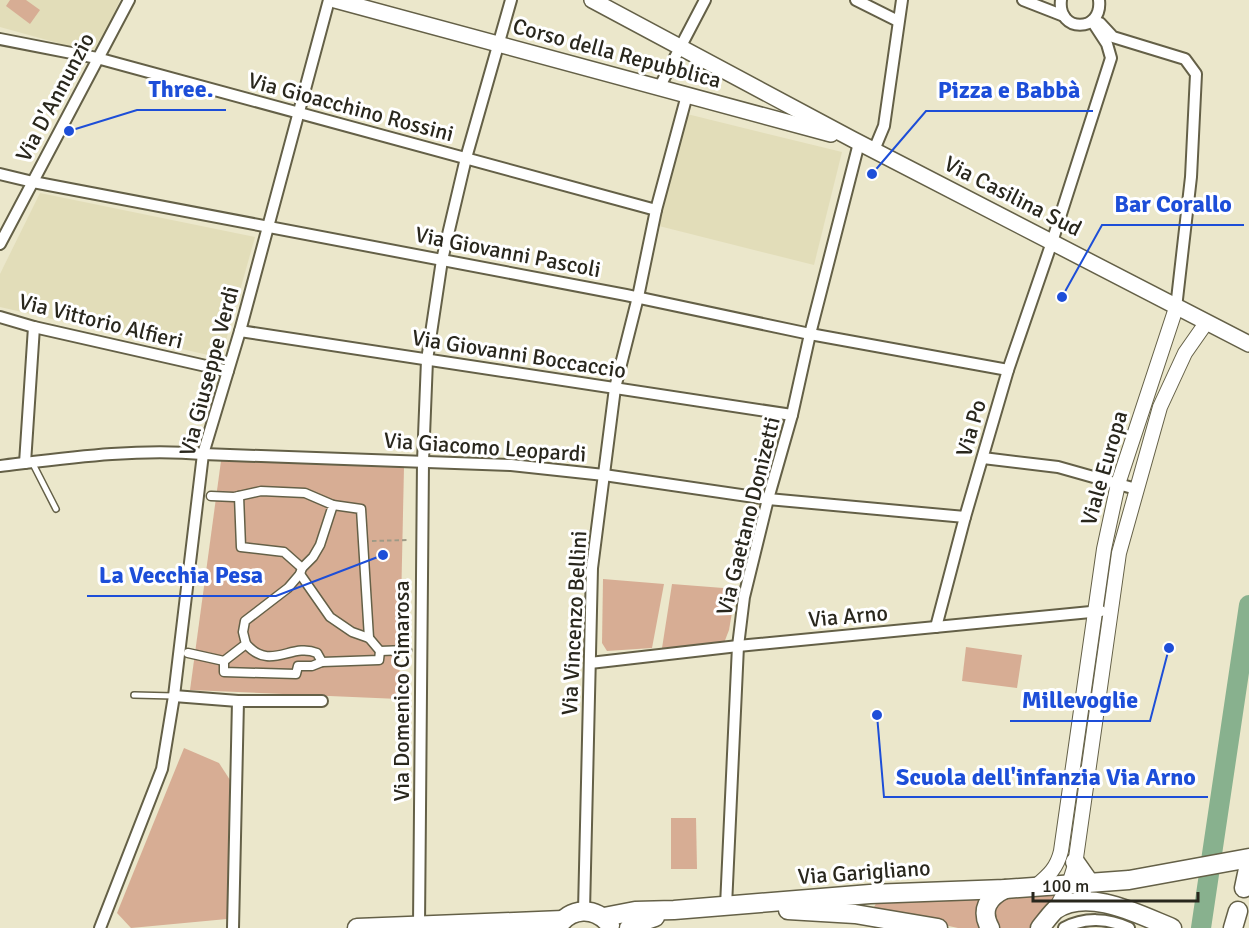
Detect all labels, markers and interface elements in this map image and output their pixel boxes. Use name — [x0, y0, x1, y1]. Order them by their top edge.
street label: Corso della Repubblica — [510, 12, 724, 94]
street label: Via D'Annunzio — [10, 28, 100, 166]
street label: Via Gioacchino Rossini — [245, 67, 457, 147]
callout: Three. — [137, 68, 226, 110]
callout: Pizza e Babbà — [926, 69, 1093, 111]
text: Three. — [148, 74, 214, 104]
text: Pizza e Babbà — [938, 75, 1080, 105]
street label: Via Casilina Sud — [940, 150, 1086, 242]
callout: Bar Corallo — [1102, 183, 1244, 225]
text: Bar Corallo — [1114, 189, 1232, 219]
street label: Via Giovanni Pascoli — [413, 221, 603, 283]
street label: Via Giuseppe Verdi — [173, 283, 245, 459]
street label: Via Vittorio Alfieri — [16, 288, 186, 354]
street label: Via Giovanni Boccaccio — [410, 324, 628, 384]
street label: Via Po — [950, 396, 992, 460]
street label: Viale Europa — [1075, 408, 1133, 528]
street label: Via Gaetano Donizetti — [710, 414, 786, 618]
street label: Via Giacomo Leopardi — [383, 426, 587, 468]
street label: Via Vincenzo Bellini — [556, 530, 592, 716]
callout: La Vecchia Pesa — [87, 554, 276, 596]
text: La Vecchia Pesa — [99, 560, 263, 590]
street label: Via Domenico Cimarosa — [388, 580, 415, 802]
street label: Via Arno — [807, 599, 889, 633]
callout: Millevoglie — [1010, 679, 1150, 721]
text: Millevoglie — [1022, 685, 1138, 715]
callout: Scuola dell'infanzia Via Arno — [884, 755, 1208, 797]
text: Scuola dell'infanzia Via Arno — [896, 762, 1196, 792]
street label: Via Garigliano — [797, 854, 931, 890]
scale bar — [1033, 865, 1198, 903]
text: 100 m — [1042, 875, 1089, 897]

